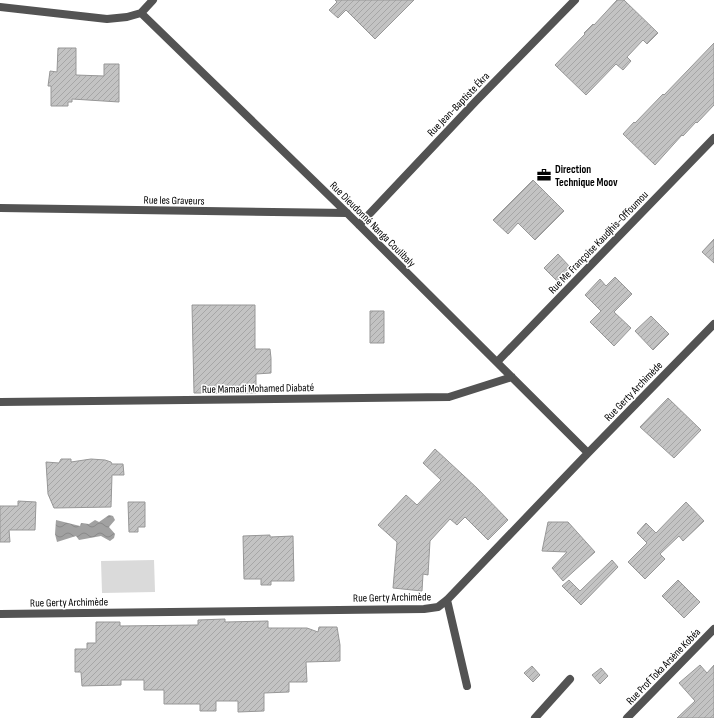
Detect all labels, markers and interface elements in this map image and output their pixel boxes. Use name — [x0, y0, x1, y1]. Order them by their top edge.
street label: Rue Jean-Baptiste Ékra — [425, 70, 492, 139]
place label: Direction Technique Moov — [555, 163, 618, 189]
office icon: Direction Technique Moov — [536, 167, 552, 183]
street label: Rue Dieudonné Nanga Coulibaly — [327, 179, 419, 270]
street label: Rue Me Françoise Kaudjhis-Offoumou — [546, 188, 651, 296]
street label: Rue les Graveurs — [143, 193, 205, 208]
street label: Rue Gerty Archimède — [602, 359, 665, 424]
street label: Rue Mamadi Mohamed Diabaté — [202, 381, 314, 396]
street label: Rue Gerty Archimède — [353, 590, 431, 605]
street label: Rue Gerty Archimède — [30, 595, 108, 610]
street label: Rue Prof Toka Arsène Kobéa — [624, 625, 703, 707]

